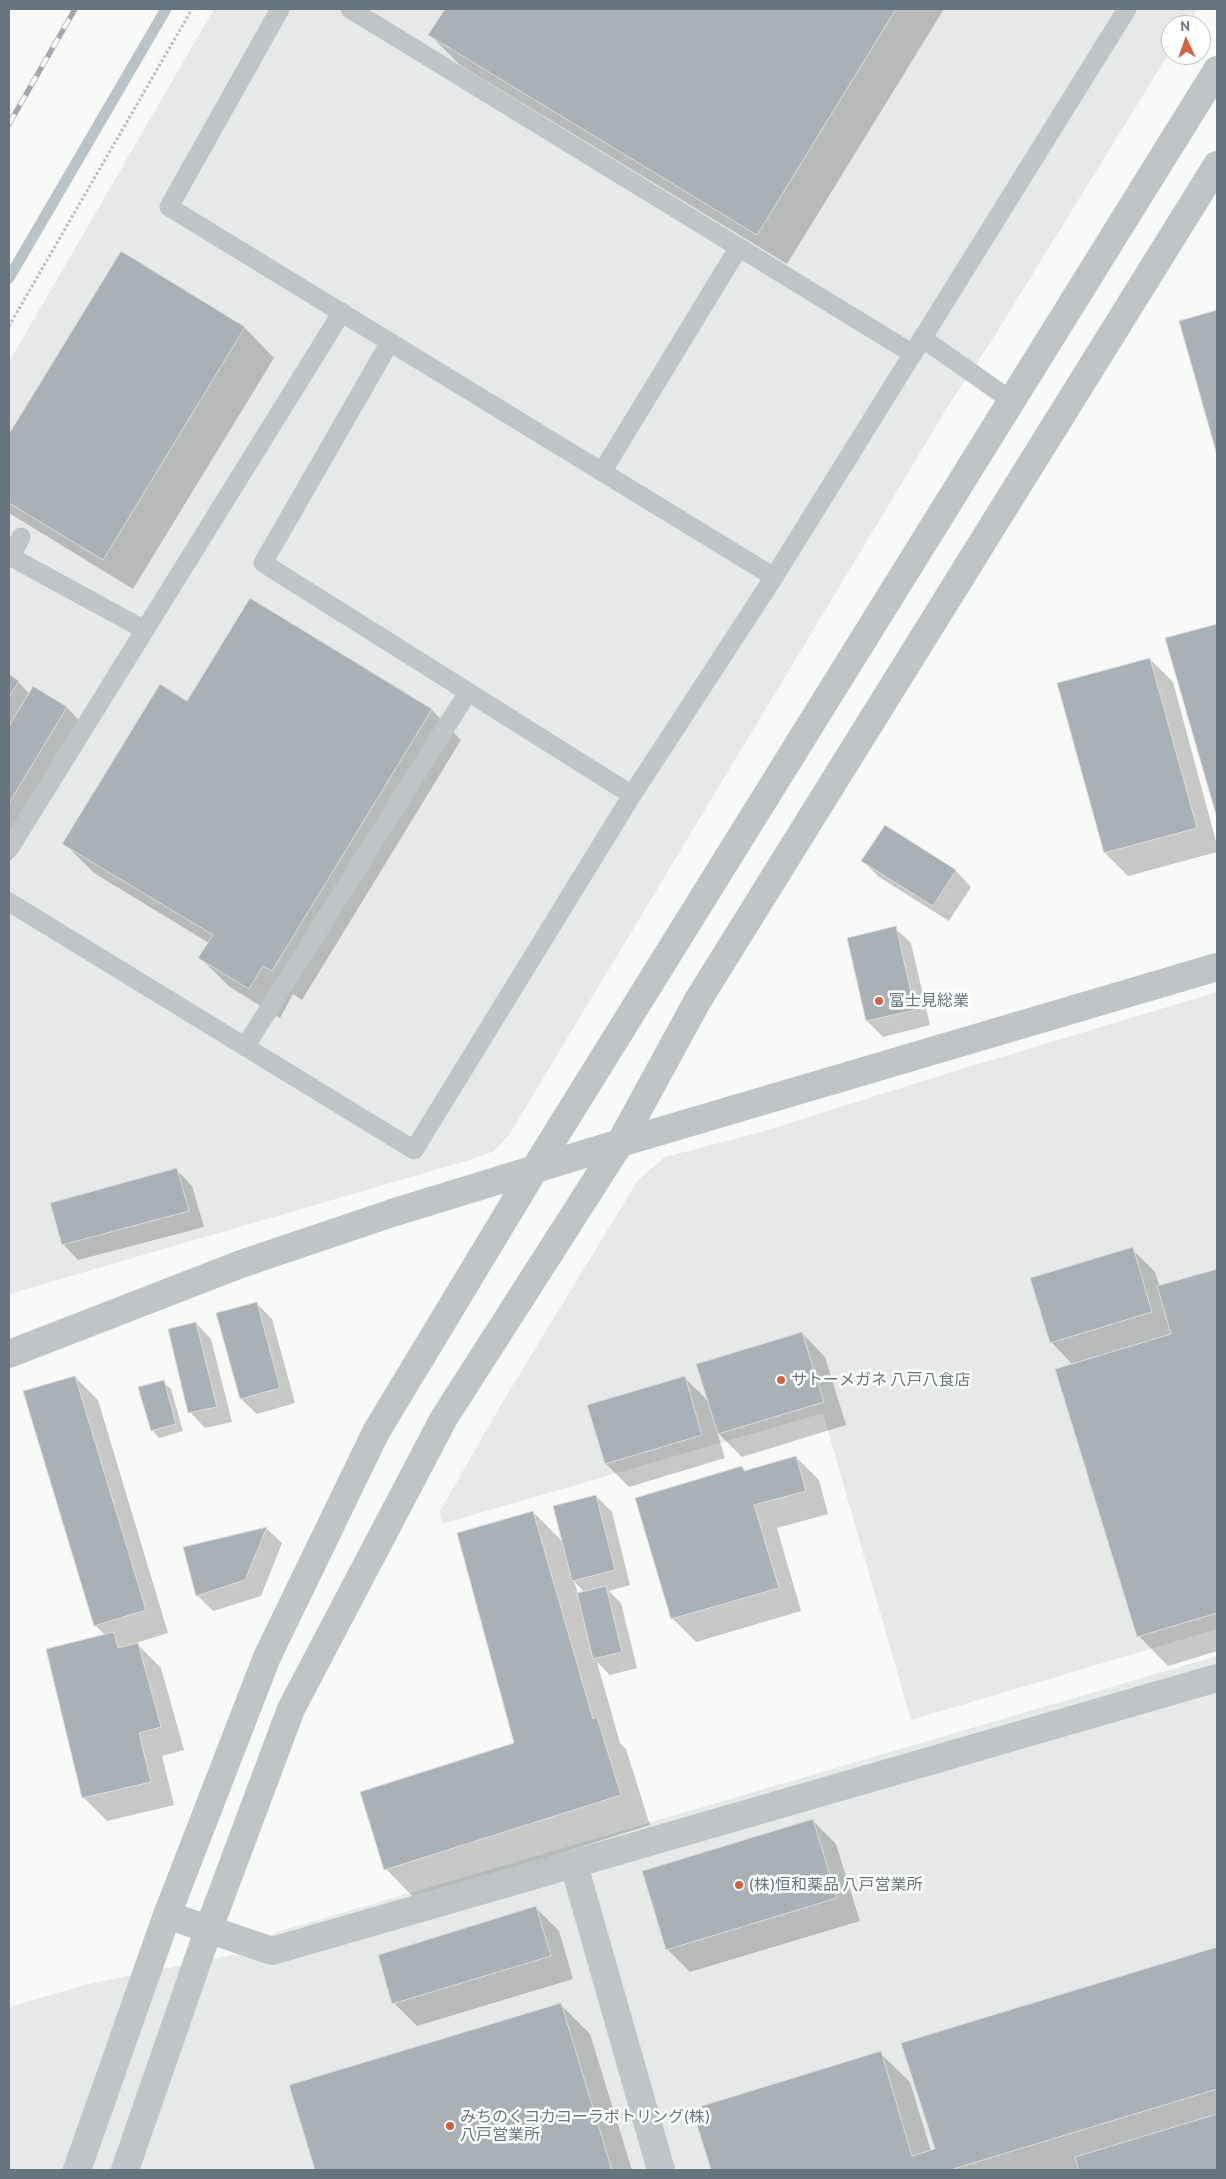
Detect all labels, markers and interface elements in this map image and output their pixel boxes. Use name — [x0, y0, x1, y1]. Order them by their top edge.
north arrow — [1161, 15, 1211, 65]
text: N — [1180, 17, 1191, 35]
place label: 富士見総業 — [889, 991, 969, 1011]
marker: 富士見総業 — [873, 995, 885, 1007]
place label: サトーメガネ 八戸八食店 — [791, 1370, 971, 1390]
marker: サトーメガネ 八戸八食店 — [775, 1374, 787, 1386]
place label: (株)恒和薬品 八戸営業所 — [749, 1875, 923, 1895]
marker: (株)恒和薬品 八戸営業所 — [733, 1879, 745, 1891]
place label: みちのくコカコーラボトリング(株) 八戸営業所 — [460, 2107, 710, 2145]
marker: みちのくコカコーラボトリング(株) 八戸営業所 — [444, 2120, 456, 2132]

